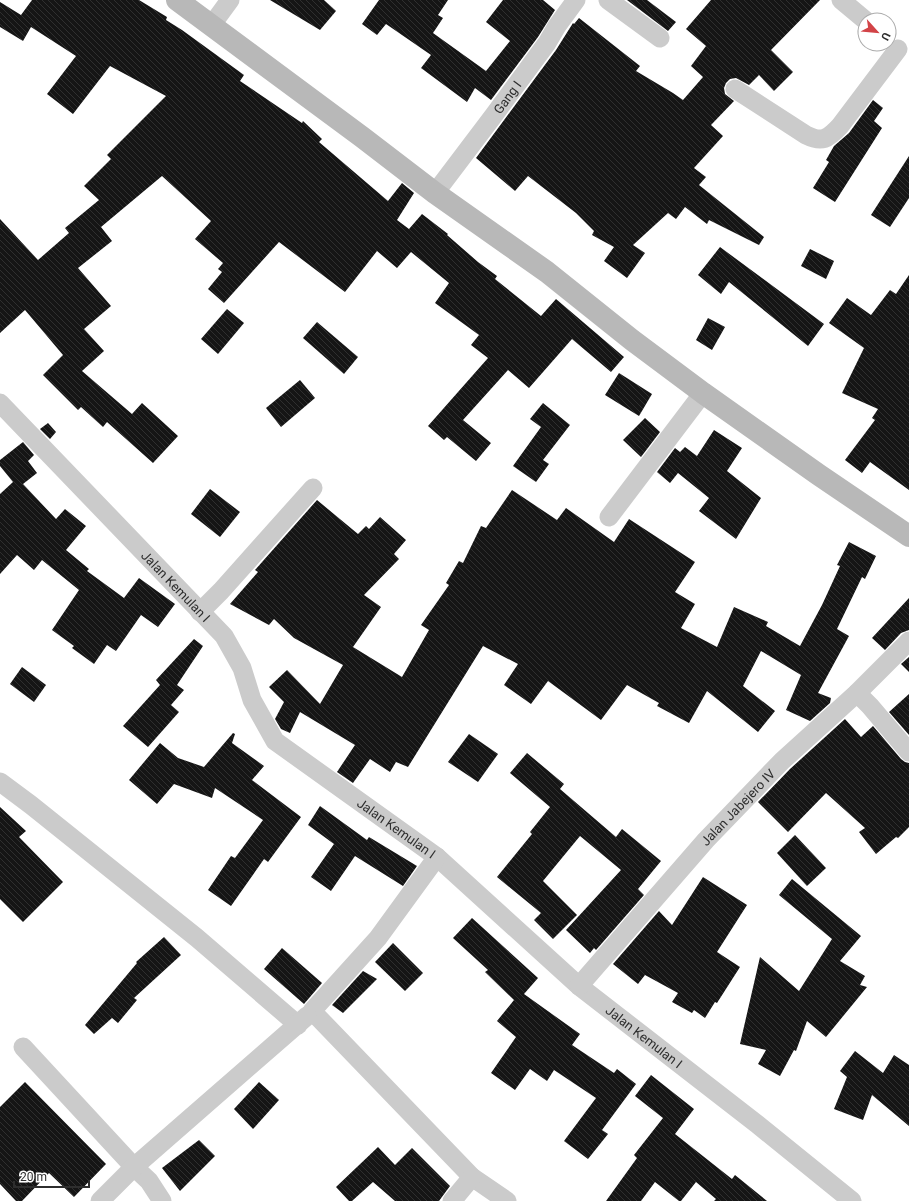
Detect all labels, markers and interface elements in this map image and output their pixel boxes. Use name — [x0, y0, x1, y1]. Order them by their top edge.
north arrow — [857, 12, 897, 52]
text: U — [878, 30, 893, 43]
street label: Gang I — [490, 78, 525, 117]
street label: Jalan Kemulan I — [138, 548, 213, 625]
street label: Jalan Jabejero IV — [698, 766, 779, 849]
street label: Jalan Kemulan I — [354, 795, 438, 862]
street label: Jalan Kemulan I — [603, 1003, 685, 1071]
scale bar — [14, 1163, 89, 1189]
text: 20 m — [20, 1170, 47, 1184]

